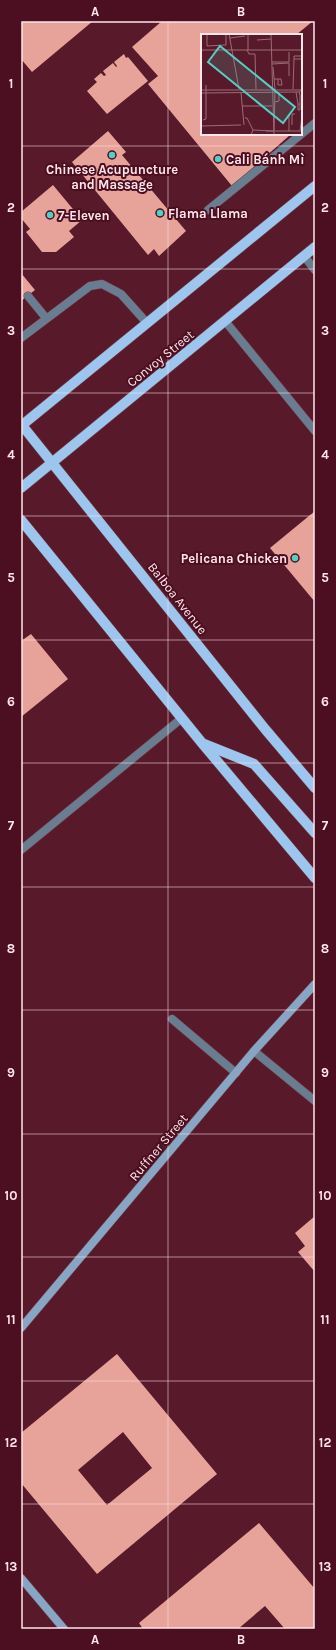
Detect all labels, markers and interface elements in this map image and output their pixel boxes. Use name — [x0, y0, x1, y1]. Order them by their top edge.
text: A — [91, 4, 99, 19]
text: B — [237, 4, 245, 19]
inset map — [201, 34, 302, 135]
text: 1 — [9, 76, 13, 91]
text: 1 — [323, 76, 327, 91]
marker: Chinese Acupuncture and Massage — [107, 150, 117, 160]
place label: Cali Bánh Mì — [226, 152, 305, 167]
marker: Cali Bánh Mì — [213, 154, 223, 164]
place label: Chinese Acupuncture and Massage — [46, 162, 178, 192]
text: 2 — [7, 200, 15, 215]
text: 2 — [321, 200, 329, 215]
place label: Flama Llama — [168, 206, 248, 221]
place label: 7-Eleven — [58, 208, 110, 223]
marker: Flama Llama — [155, 208, 165, 218]
marker: 7-Eleven — [45, 210, 55, 220]
text: 3 — [7, 323, 15, 338]
text: 3 — [321, 323, 329, 338]
street label: Convoy Street — [124, 327, 197, 390]
text: 4 — [7, 447, 15, 462]
text: 4 — [321, 447, 329, 462]
place label: Pelicana Chicken — [181, 551, 287, 566]
marker: Pelicana Chicken — [290, 553, 300, 563]
street label: Balboa Avenue — [145, 560, 210, 637]
text: 5 — [7, 570, 15, 585]
text: 5 — [321, 570, 329, 585]
text: 6 — [7, 694, 15, 709]
text: 6 — [321, 694, 329, 709]
text: 7 — [8, 818, 15, 833]
text: 7 — [322, 818, 329, 833]
text: 8 — [7, 941, 15, 956]
text: 8 — [321, 941, 329, 956]
text: 9 — [7, 1065, 15, 1080]
text: 9 — [321, 1065, 329, 1080]
street label: Ruffner Street — [126, 1111, 191, 1184]
text: 10 — [5, 1188, 17, 1203]
text: 10 — [319, 1188, 331, 1203]
text: 11 — [6, 1312, 16, 1327]
text: 11 — [320, 1312, 330, 1327]
text: 12 — [5, 1435, 17, 1450]
text: 12 — [319, 1435, 331, 1450]
text: 13 — [5, 1559, 17, 1574]
text: 13 — [319, 1559, 331, 1574]
text: A — [91, 1632, 99, 1647]
text: B — [237, 1632, 245, 1647]

